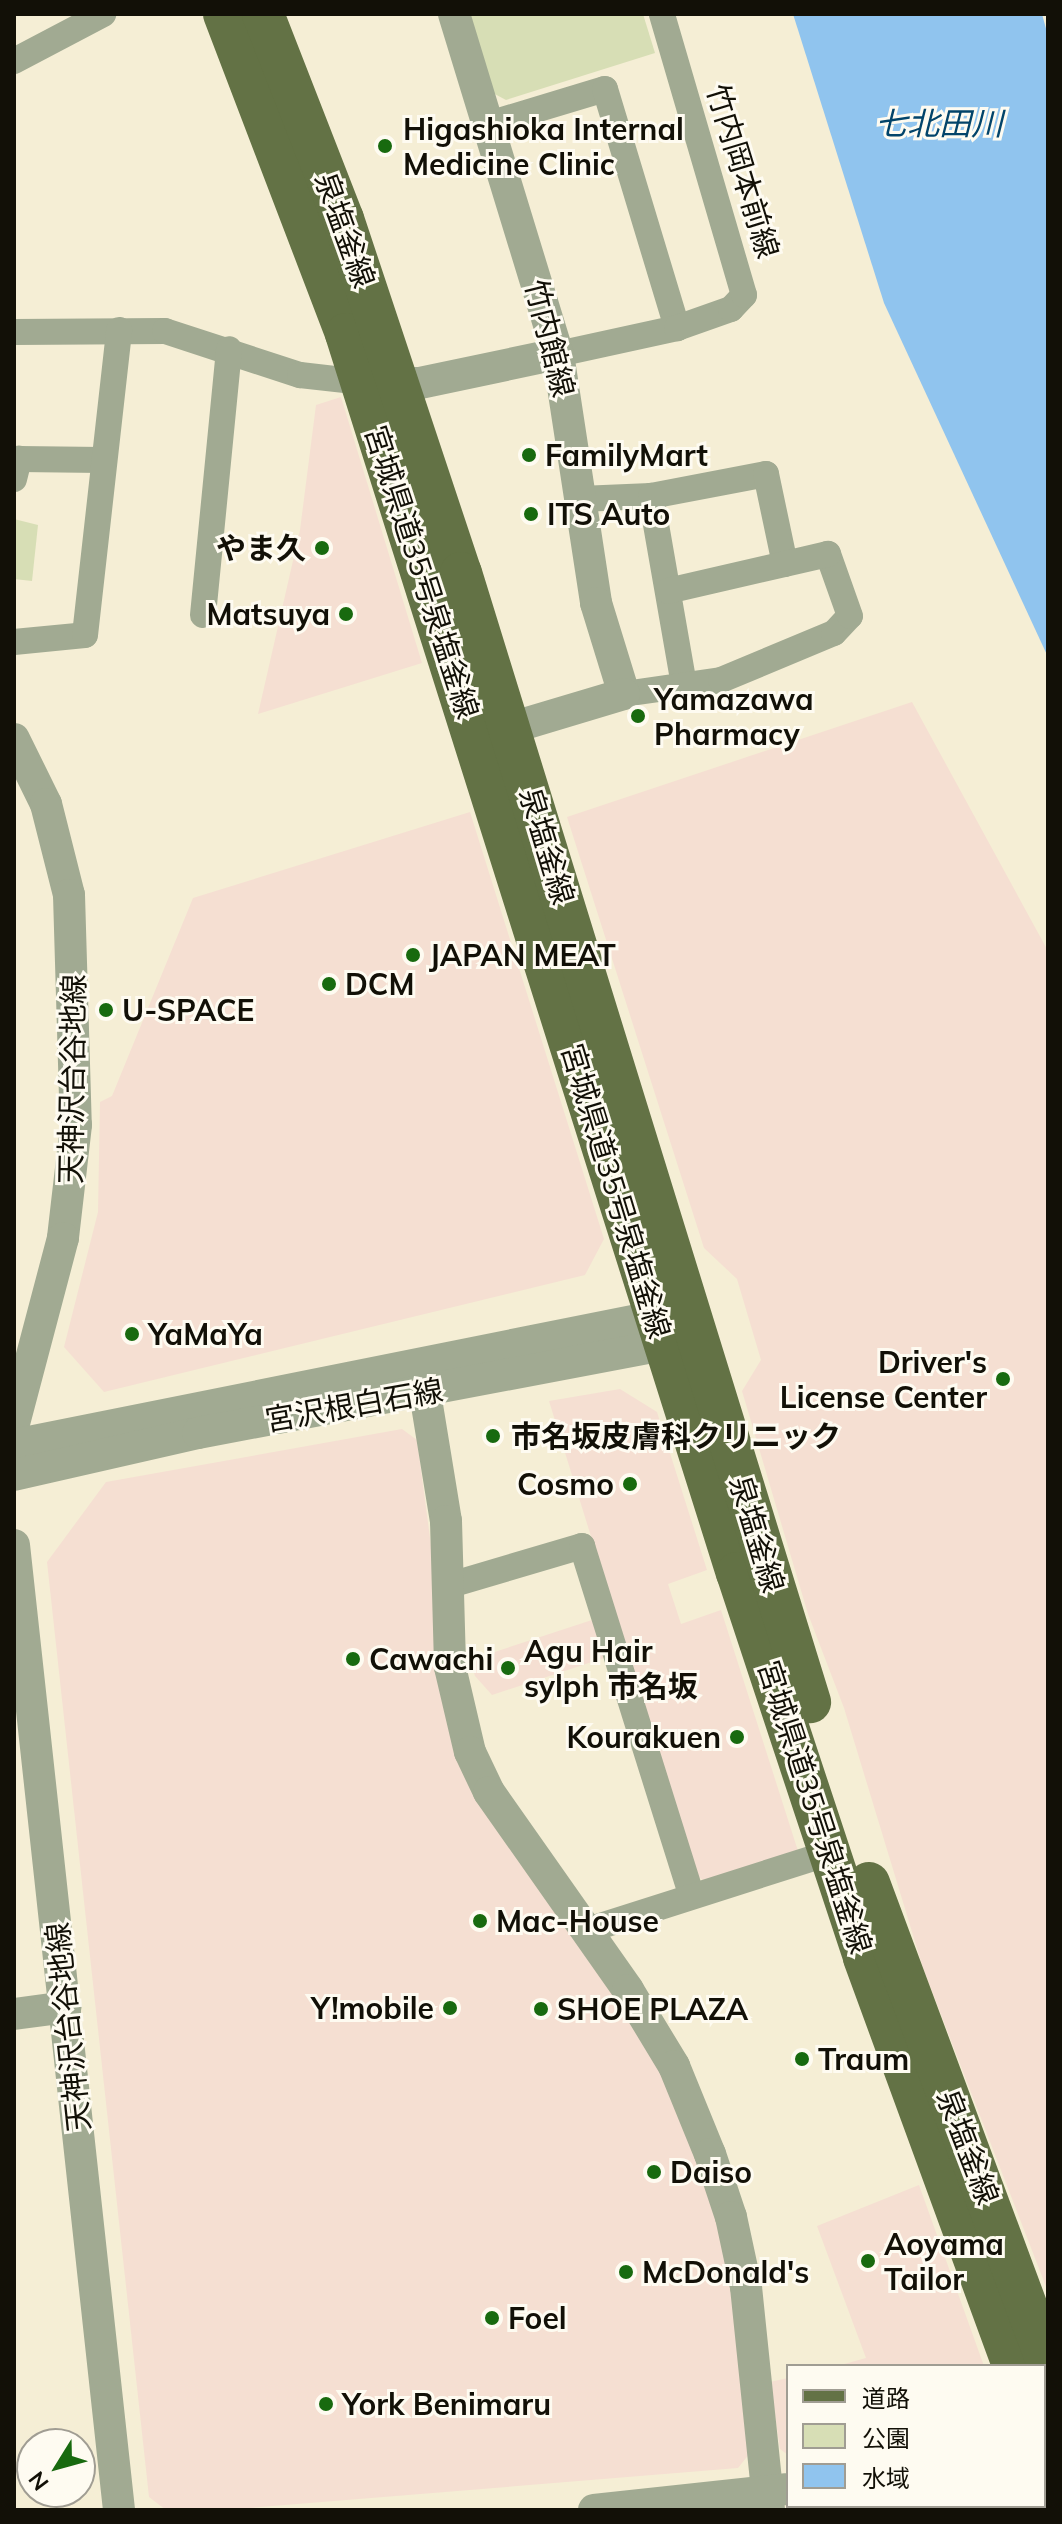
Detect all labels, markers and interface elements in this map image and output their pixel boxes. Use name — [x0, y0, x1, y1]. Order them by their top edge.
street label: 竹内岡本前線 — [699, 80, 787, 262]
water label: 七北田川 — [875, 104, 1003, 142]
place label: Higashioka Internal Medicine Clinic — [403, 111, 684, 182]
marker: Higashioka Internal Medicine Clinic — [374, 135, 396, 157]
street label: 泉塩釜線 — [308, 167, 382, 293]
street label: 竹内館線 — [518, 275, 582, 401]
street label: 宮城県道35号泉塩釜線 — [358, 421, 486, 723]
place label: FamilyMart — [545, 437, 708, 473]
marker: FamilyMart — [520, 446, 538, 464]
place label: ITS Auto — [547, 496, 670, 532]
marker: ITS Auto — [522, 505, 540, 523]
place label: やま久 — [216, 530, 306, 566]
marker: やま久 — [313, 539, 331, 557]
place label: Matsuya — [206, 596, 330, 632]
marker: Matsuya — [337, 605, 355, 623]
place label: Yamazawa Pharmacy — [654, 681, 814, 752]
marker: Yamazawa Pharmacy — [629, 707, 647, 725]
street label: 泉塩釜線 — [512, 783, 582, 909]
place label: JAPAN MEAT — [429, 937, 616, 973]
marker: JAPAN MEAT — [404, 946, 422, 964]
place label: DCM — [345, 966, 415, 1002]
street label: 天神沢台谷地線 — [52, 974, 92, 1184]
marker: DCM — [320, 975, 338, 993]
place label: U-SPACE — [122, 992, 254, 1028]
marker: U-SPACE — [97, 1001, 115, 1019]
street label: 宮城県道35号泉塩釜線 — [554, 1039, 678, 1343]
place label: YaMaYa — [148, 1316, 263, 1352]
marker: YaMaYa — [123, 1325, 141, 1343]
place label: Driver's License Center — [780, 1344, 987, 1414]
marker: Driver's License Center — [994, 1370, 1012, 1388]
street label: 宮沢根白石線 — [262, 1372, 446, 1438]
place label: 市名坂皮膚科クリニック — [511, 1418, 841, 1454]
marker: 市名坂皮膚科クリニック — [482, 1425, 504, 1447]
place label: Cosmo — [517, 1466, 614, 1502]
street label: 泉塩釜線 — [722, 1471, 792, 1597]
marker: Cosmo — [621, 1475, 639, 1493]
place label: Agu Hair sylph 市名坂 — [524, 1633, 698, 1704]
place label: Cawachi — [369, 1641, 493, 1677]
marker: Cawachi — [344, 1650, 362, 1668]
street label: 宮城県道35号泉塩釜線 — [751, 1656, 879, 1958]
marker: Agu Hair sylph 市名坂 — [499, 1659, 517, 1677]
place label: Kourakuen — [567, 1719, 721, 1755]
marker: Kourakuen — [728, 1728, 746, 1746]
place label: Mac-House — [496, 1903, 659, 1939]
marker: Mac-House — [471, 1912, 489, 1930]
street label: 天神沢台谷地線 — [39, 1921, 97, 2133]
place label: Y!mobile — [311, 1990, 434, 2026]
place label: SHOE PLAZA — [557, 1991, 748, 2027]
marker: Y!mobile — [441, 1999, 459, 2017]
marker: SHOE PLAZA — [532, 2000, 550, 2018]
place label: Traum — [818, 2041, 909, 2077]
marker: Traum — [793, 2050, 811, 2068]
street label: 泉塩釜線 — [930, 2085, 1006, 2209]
place label: Daiso — [670, 2154, 752, 2190]
marker: Daiso — [645, 2163, 663, 2181]
place label: Aoyama Tailor — [884, 2226, 1004, 2296]
marker: Aoyama Tailor — [859, 2252, 877, 2270]
place label: McDonald's — [642, 2254, 809, 2290]
marker: McDonald's — [617, 2263, 635, 2281]
place label: Foel — [508, 2300, 567, 2336]
marker: Foel — [483, 2309, 501, 2327]
legend — [786, 2364, 1046, 2508]
text: 道路 — [862, 2383, 910, 2413]
place label: York Benimaru — [342, 2386, 551, 2422]
marker: York Benimaru — [317, 2395, 335, 2413]
text: 公園 — [862, 2423, 910, 2453]
north arrow — [16, 2428, 96, 2508]
text: 水域 — [862, 2463, 910, 2493]
text: N — [22, 2466, 55, 2496]

